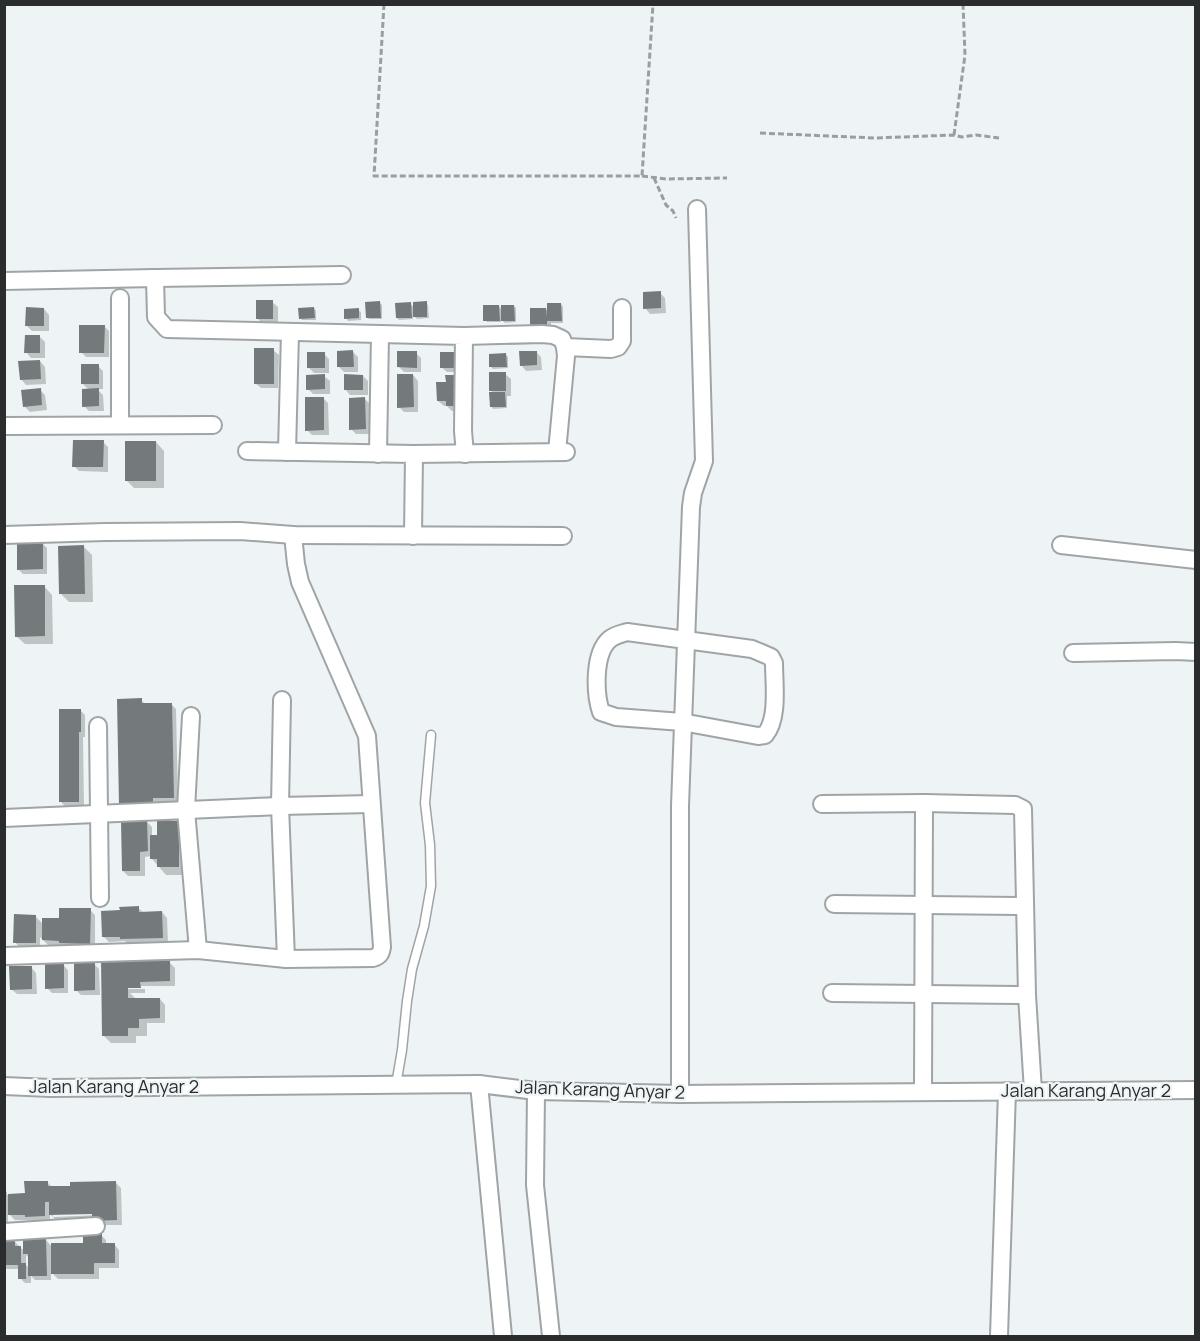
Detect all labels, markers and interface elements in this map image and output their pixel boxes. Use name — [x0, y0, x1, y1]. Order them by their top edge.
street label: Jalan Karang Anyar 2 — [29, 1074, 199, 1098]
street label: Jalan Karang Anyar 2 — [515, 1074, 685, 1104]
street label: Jalan Karang Anyar 2 — [1001, 1078, 1171, 1102]

